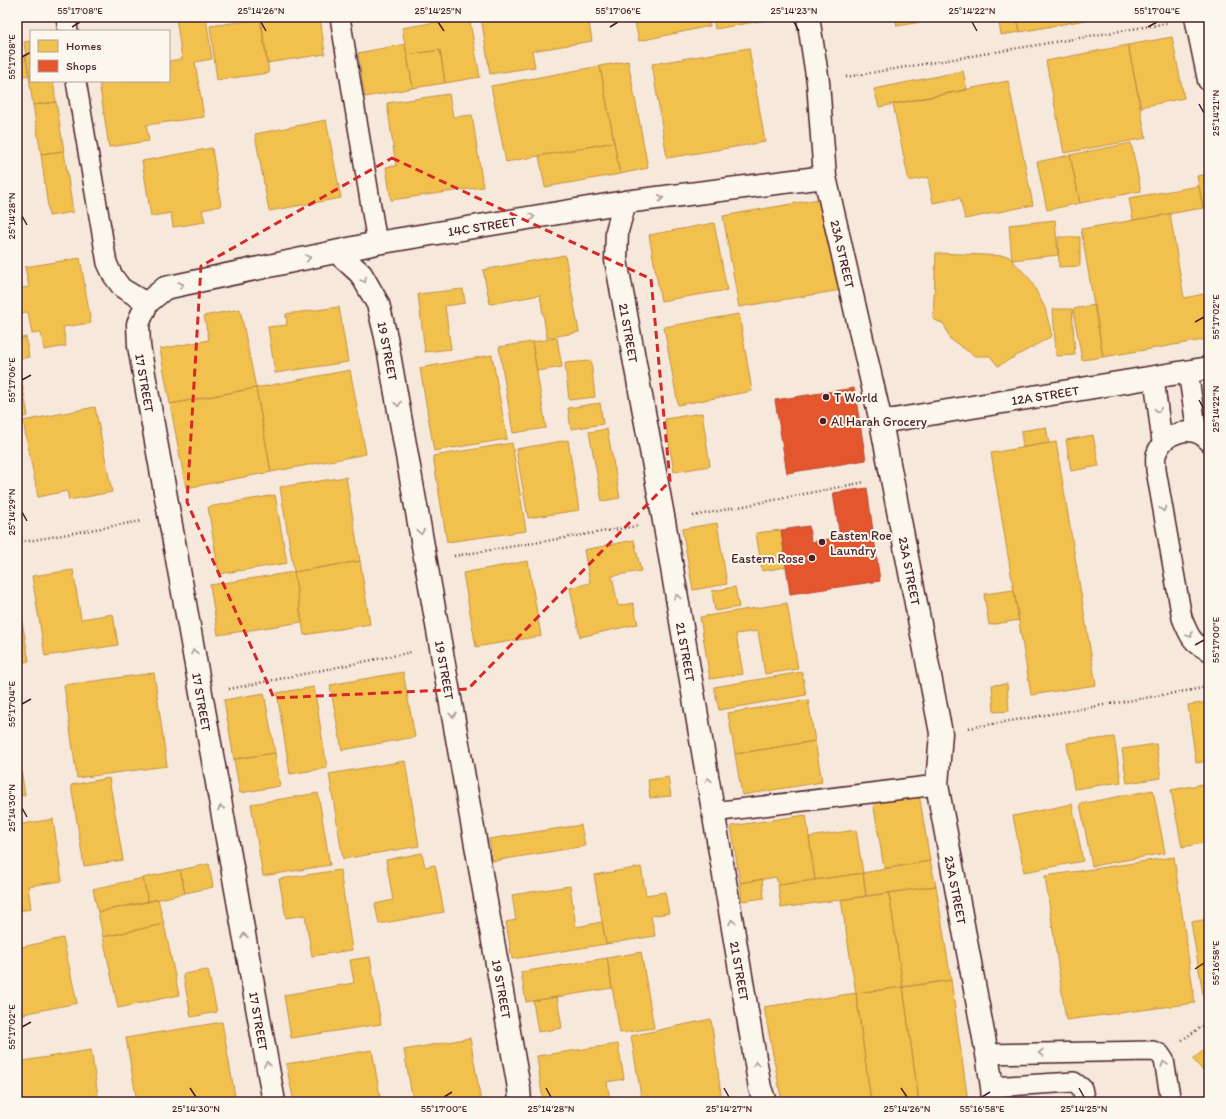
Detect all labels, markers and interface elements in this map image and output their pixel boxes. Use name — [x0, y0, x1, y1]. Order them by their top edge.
text: 55°17'08"E — [57, 4, 103, 17]
text: 25°14'26"N — [238, 4, 285, 17]
text: 25°14'25"N — [415, 4, 462, 17]
text: 55°17'06"E — [595, 4, 641, 17]
text: 25°14'23"N — [770, 4, 818, 17]
text: 25°14'22"N — [949, 4, 996, 17]
text: 55°17'04"E — [1134, 4, 1181, 17]
legend — [30, 30, 170, 82]
text: 55°17'08"E — [5, 34, 18, 80]
text: Homes — [66, 39, 102, 53]
text: Shops — [66, 59, 97, 73]
text: 25°14'21"N — [1209, 90, 1222, 136]
text: 25°14'28"N — [5, 192, 18, 240]
one-way arrow — [658, 194, 664, 203]
street label: 14C STREET — [447, 214, 518, 239]
one-way arrow — [529, 214, 535, 222]
street label: 23A STREET — [827, 219, 858, 290]
one-way arrow — [305, 254, 311, 262]
one-way arrow — [359, 276, 366, 283]
one-way arrow — [178, 281, 184, 289]
text: 55°17'02"E — [1209, 294, 1222, 340]
street label: 21 STREET — [616, 302, 641, 365]
street label: 19 STREET — [374, 320, 401, 383]
street label: 17 STREET — [132, 352, 157, 415]
text: 55°17'06"E — [5, 357, 18, 403]
street label: 12A STREET — [1010, 383, 1081, 408]
text: 25°14'22"N — [1209, 385, 1222, 432]
place label: T World — [834, 390, 878, 405]
marker: T World — [821, 392, 831, 402]
one-way arrow — [393, 401, 402, 407]
one-way arrow — [1153, 407, 1162, 413]
place label: Al Harah Grocery — [831, 414, 927, 429]
marker: Al Harah Grocery — [818, 416, 828, 426]
text: 25°14'29"N — [5, 488, 18, 535]
one-way arrow — [1158, 506, 1166, 512]
place label: Easten Roe Laundry — [830, 528, 892, 558]
one-way arrow — [416, 529, 425, 535]
street label: 23A STREET — [896, 536, 924, 607]
marker: Easten Roe Laundry — [817, 537, 827, 547]
place label: Eastern Rose — [731, 551, 804, 566]
marker: Eastern Rose — [807, 553, 817, 563]
one-way arrow — [673, 594, 682, 600]
text: 55°17'00"E — [1209, 616, 1222, 663]
street label: 21 STREET — [673, 621, 698, 684]
one-way arrow — [1185, 631, 1193, 638]
street label: 19 STREET — [432, 639, 457, 702]
one-way arrow — [190, 649, 198, 655]
street label: 17 STREET — [189, 671, 214, 734]
text: 55°17'04"E — [5, 680, 18, 727]
one-way arrow — [449, 712, 457, 718]
one-way arrow — [704, 777, 713, 783]
text: 25°14'30"N — [5, 784, 18, 832]
one-way arrow — [217, 805, 226, 811]
street label: 23A STREET — [942, 855, 970, 926]
one-way arrow — [728, 919, 737, 925]
one-way arrow — [240, 933, 249, 939]
street label: 21 STREET — [727, 940, 752, 1003]
text: 55°16'58"E — [1209, 940, 1222, 986]
street label: 19 STREET — [489, 958, 514, 1021]
street label: 17 STREET — [246, 990, 271, 1053]
text: 55°17'02"E — [5, 1004, 18, 1050]
one-way arrow — [1038, 1049, 1044, 1057]
one-way arrow — [263, 1060, 272, 1067]
one-way arrow — [1160, 1060, 1169, 1067]
one-way arrow — [752, 1061, 761, 1067]
text: 25°14'30"N — [172, 1102, 220, 1115]
text: 55°17'00"E — [421, 1102, 468, 1115]
text: 25°14'28"N — [527, 1102, 575, 1115]
text: 25°14'27"N — [706, 1102, 753, 1115]
text: 25°14'26"N — [884, 1102, 931, 1115]
text: 55°16'58"E — [959, 1102, 1005, 1115]
text: 25°14'25"N — [1061, 1102, 1108, 1115]

